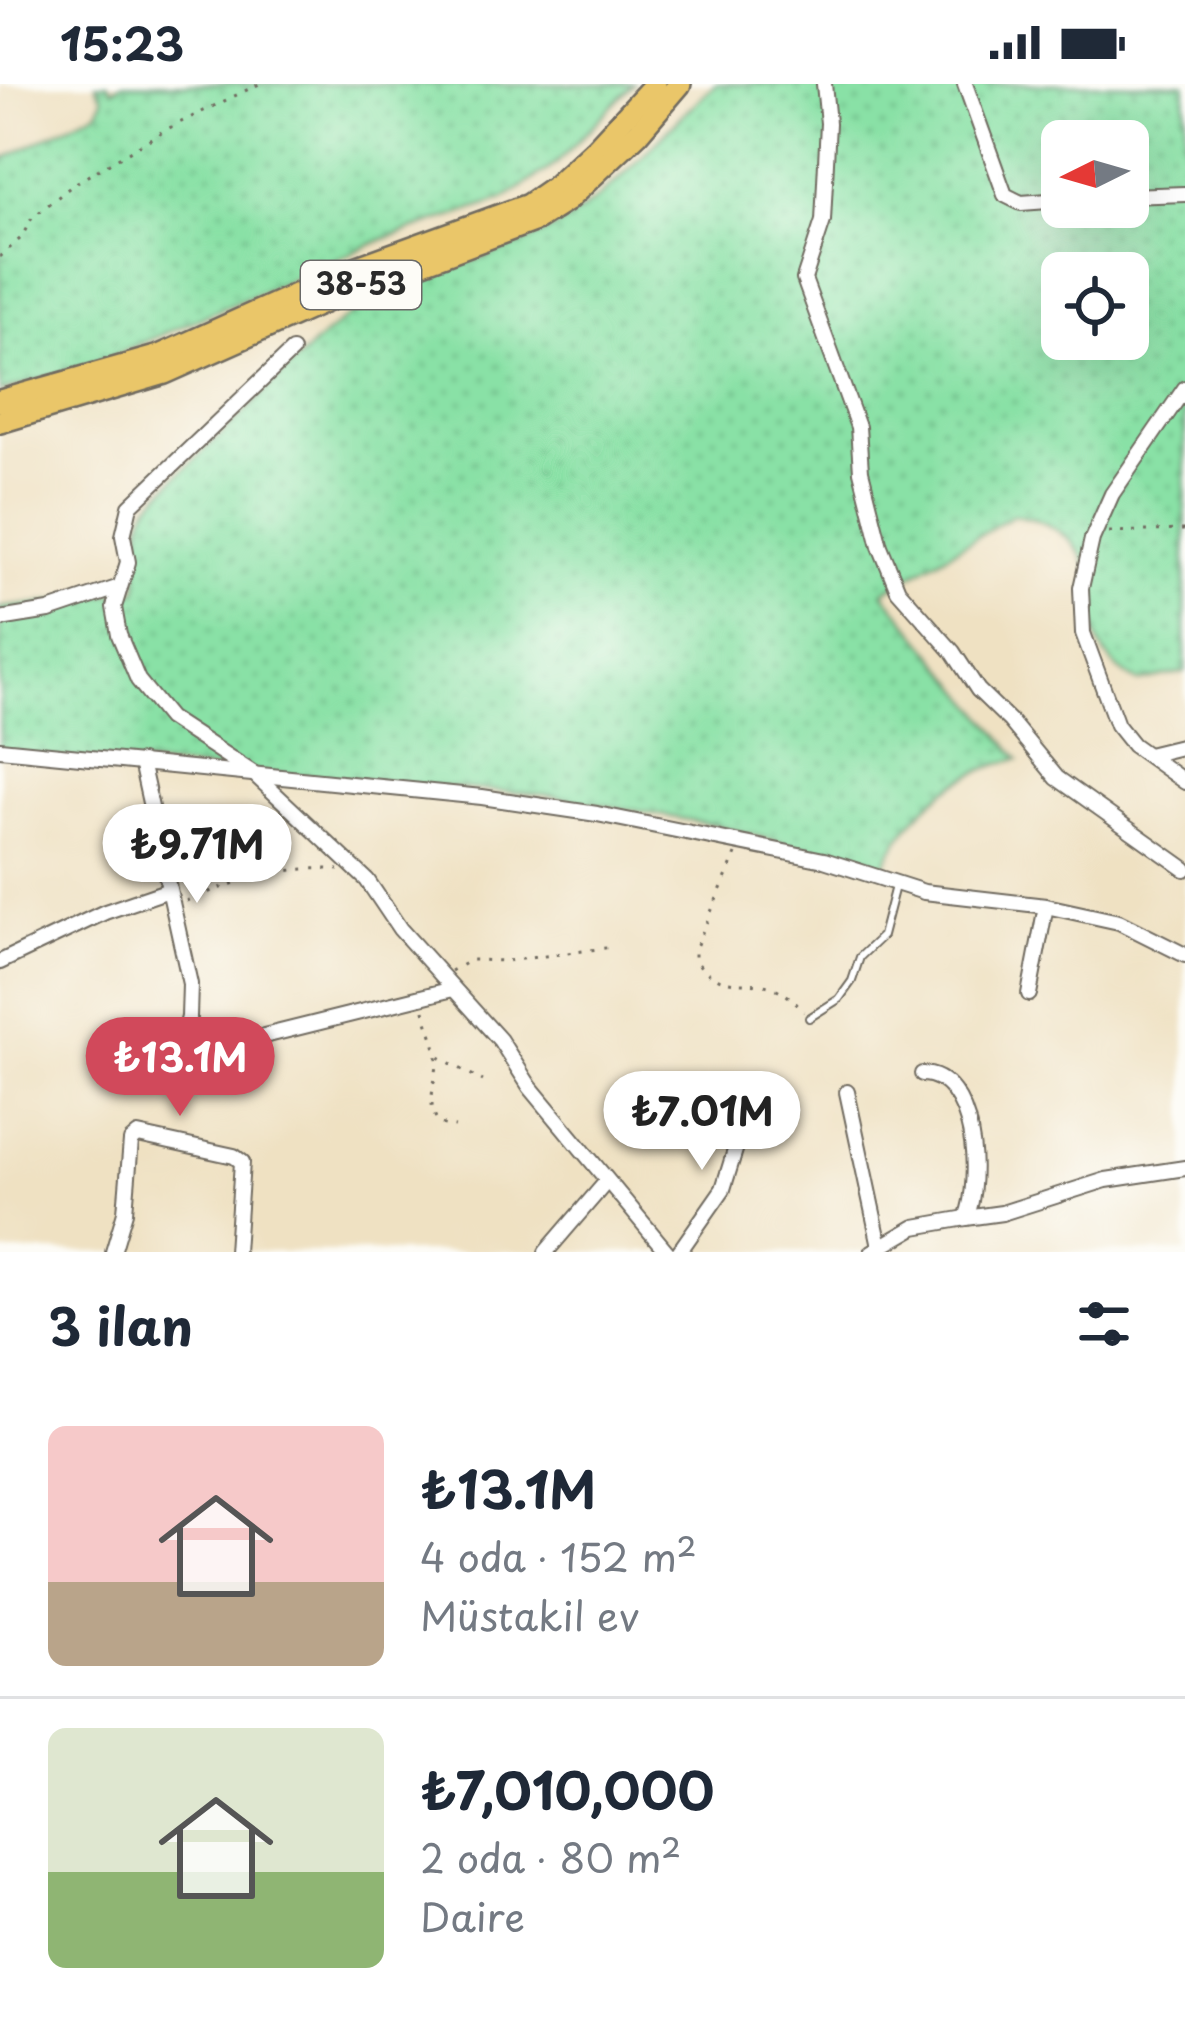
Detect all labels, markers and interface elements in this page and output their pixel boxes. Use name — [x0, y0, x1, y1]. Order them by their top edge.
text: 15:23 — [60, 8, 184, 76]
north arrow — [1041, 120, 1149, 228]
map controls — [1041, 120, 1149, 360]
button: locate — [1041, 252, 1149, 360]
road number: 38-53 — [301, 261, 421, 309]
pin: ₺9.71M — [99, 804, 295, 906]
text: ₺9.71M — [130, 813, 264, 872]
pin: ₺13.1M — [82, 1017, 278, 1119]
text: ₺13.1M — [113, 1026, 247, 1085]
pin: ₺7.01M — [604, 1071, 800, 1173]
text: ₺7.01M — [630, 1080, 774, 1139]
text: 3 ilan — [48, 1286, 193, 1363]
icon: filters — [1071, 1291, 1137, 1357]
text: ₺13.1M — [420, 1449, 596, 1526]
icon: home — [144, 1474, 288, 1618]
text: 4 oda · 152 m² — [420, 1526, 697, 1585]
text: Müstakil ev — [420, 1585, 639, 1644]
text: ₺7,010,000 — [420, 1750, 715, 1827]
icon: home — [144, 1776, 288, 1920]
text: 2 oda · 80 m² — [420, 1827, 681, 1886]
text: Daire — [420, 1886, 525, 1945]

